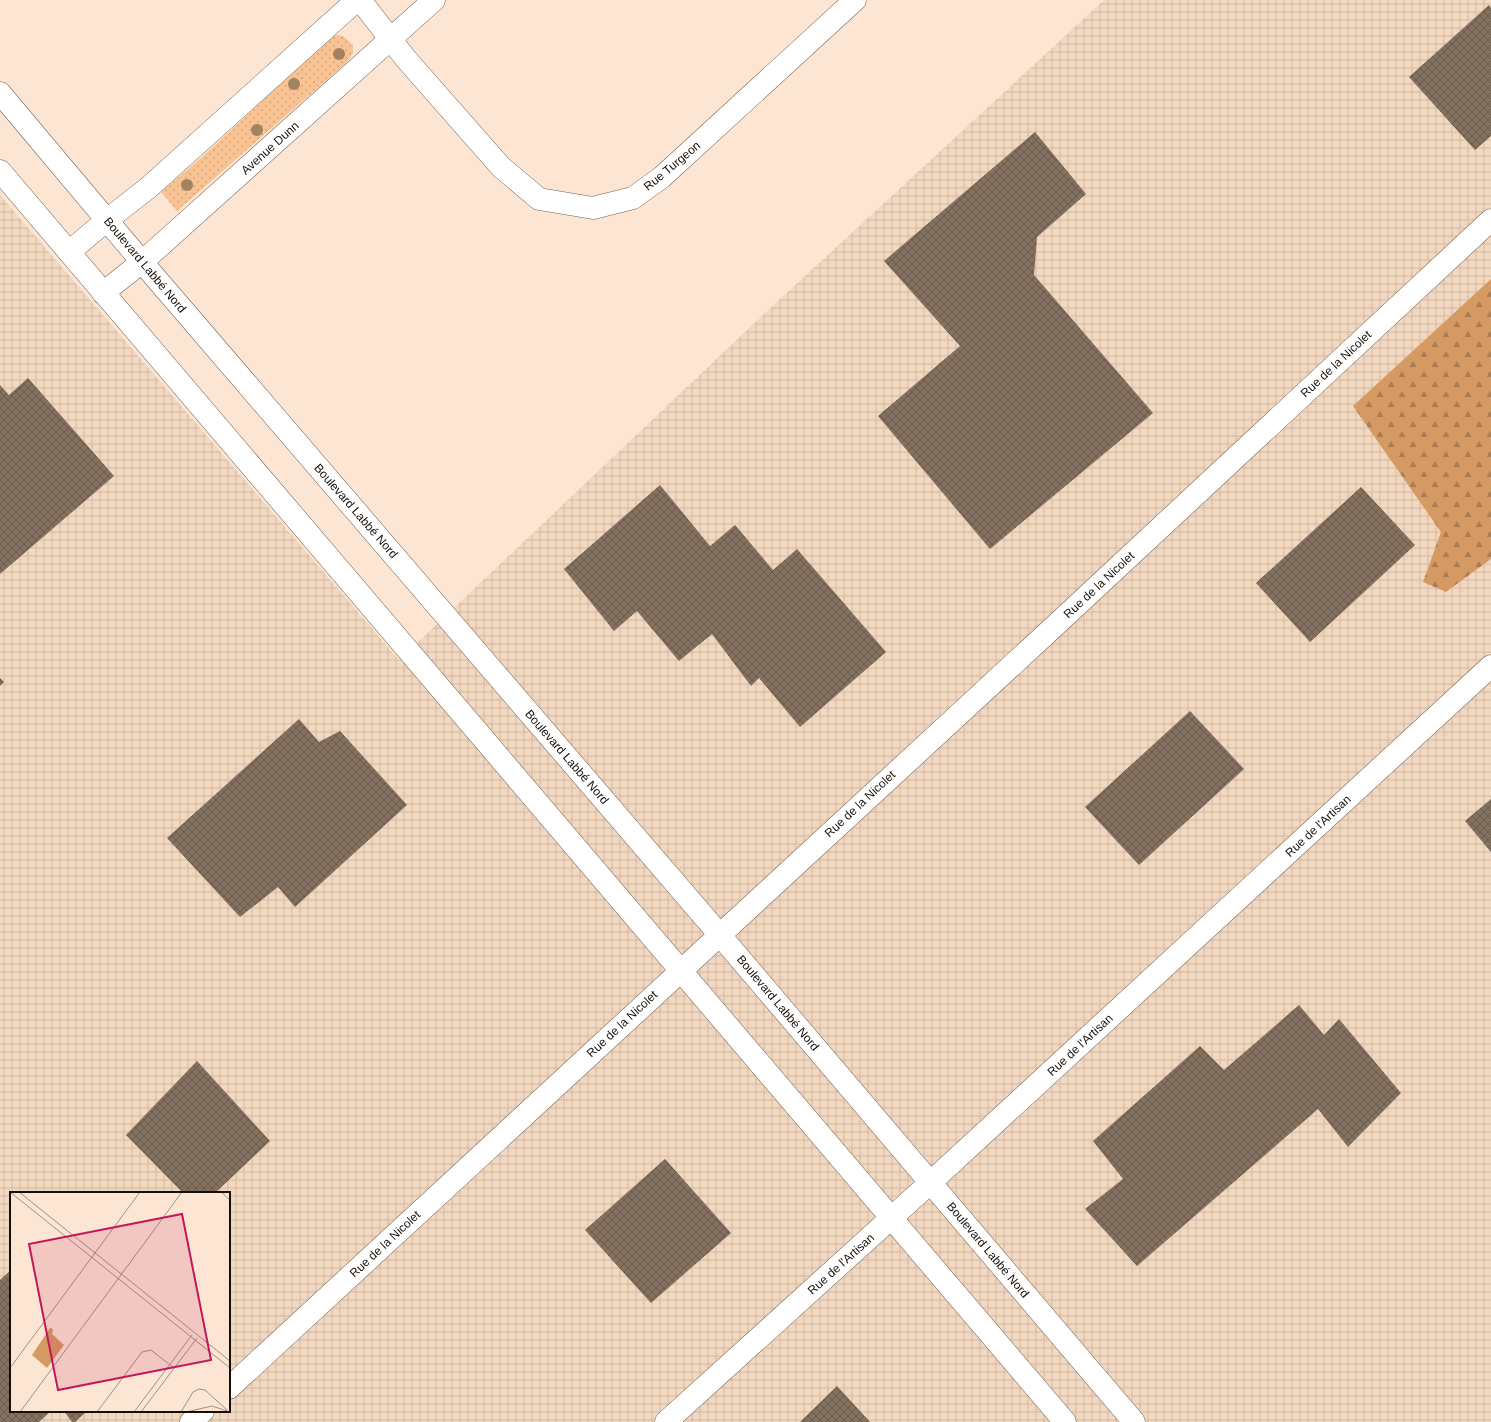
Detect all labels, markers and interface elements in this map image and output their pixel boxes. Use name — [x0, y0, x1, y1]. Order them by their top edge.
street label: Avenue Dunn — [238, 119, 302, 177]
street label: Rue Turgeon — [641, 138, 703, 194]
street label: Boulevard Labbé Nord — [101, 215, 189, 315]
street label: Rue de la Nicolet — [1298, 327, 1375, 400]
street label: Boulevard Labbé Nord — [311, 461, 401, 561]
street label: Rue de la Nicolet — [1061, 548, 1138, 621]
street label: Boulevard Labbé Nord — [522, 707, 612, 807]
street label: Rue de la Nicolet — [822, 767, 899, 840]
street label: Rue de l'Artisan — [1282, 792, 1354, 860]
street label: Boulevard Labbé Nord — [734, 953, 822, 1053]
street label: Rue de la Nicolet — [584, 987, 661, 1060]
street label: Rue de l'Artisan — [1044, 1011, 1116, 1079]
inset map — [10, 1192, 230, 1412]
street label: Boulevard Labbé Nord — [944, 1200, 1032, 1300]
street label: Rue de la Nicolet — [347, 1207, 424, 1280]
street label: Rue de l'Artisan — [805, 1231, 877, 1297]

